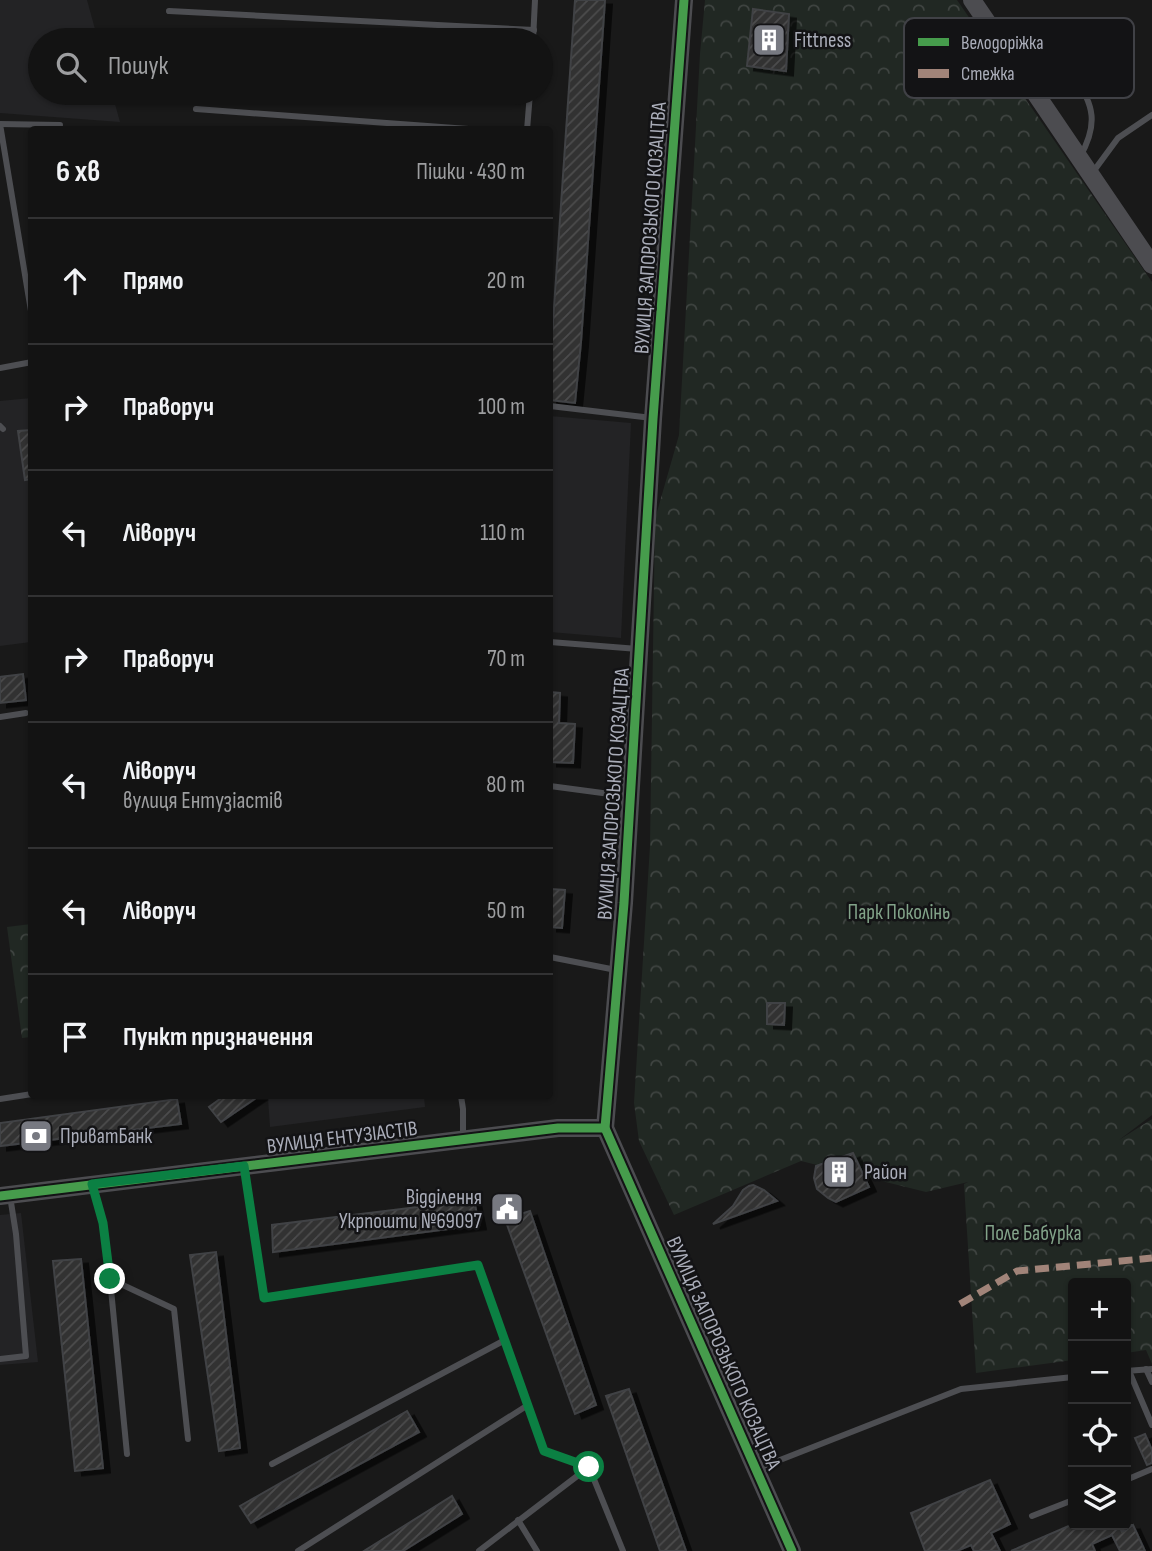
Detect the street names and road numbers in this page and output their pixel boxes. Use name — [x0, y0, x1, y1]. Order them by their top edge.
street label: ВУЛИЦЯ ЗАПОРОЗЬКОГО КОЗАЦТВА — [629, 100, 672, 355]
street label: ВУЛИЦЯ ЗАПОРОЗЬКОГО КОЗАЦТВА — [592, 666, 635, 921]
street label: ВУЛИЦЯ ЕНТУЗІАСТІВ — [265, 1116, 419, 1159]
street label: ВУЛИЦЯ ЗАПОРОЗЬКОГО КОЗАЦТВА — [661, 1233, 787, 1474]

